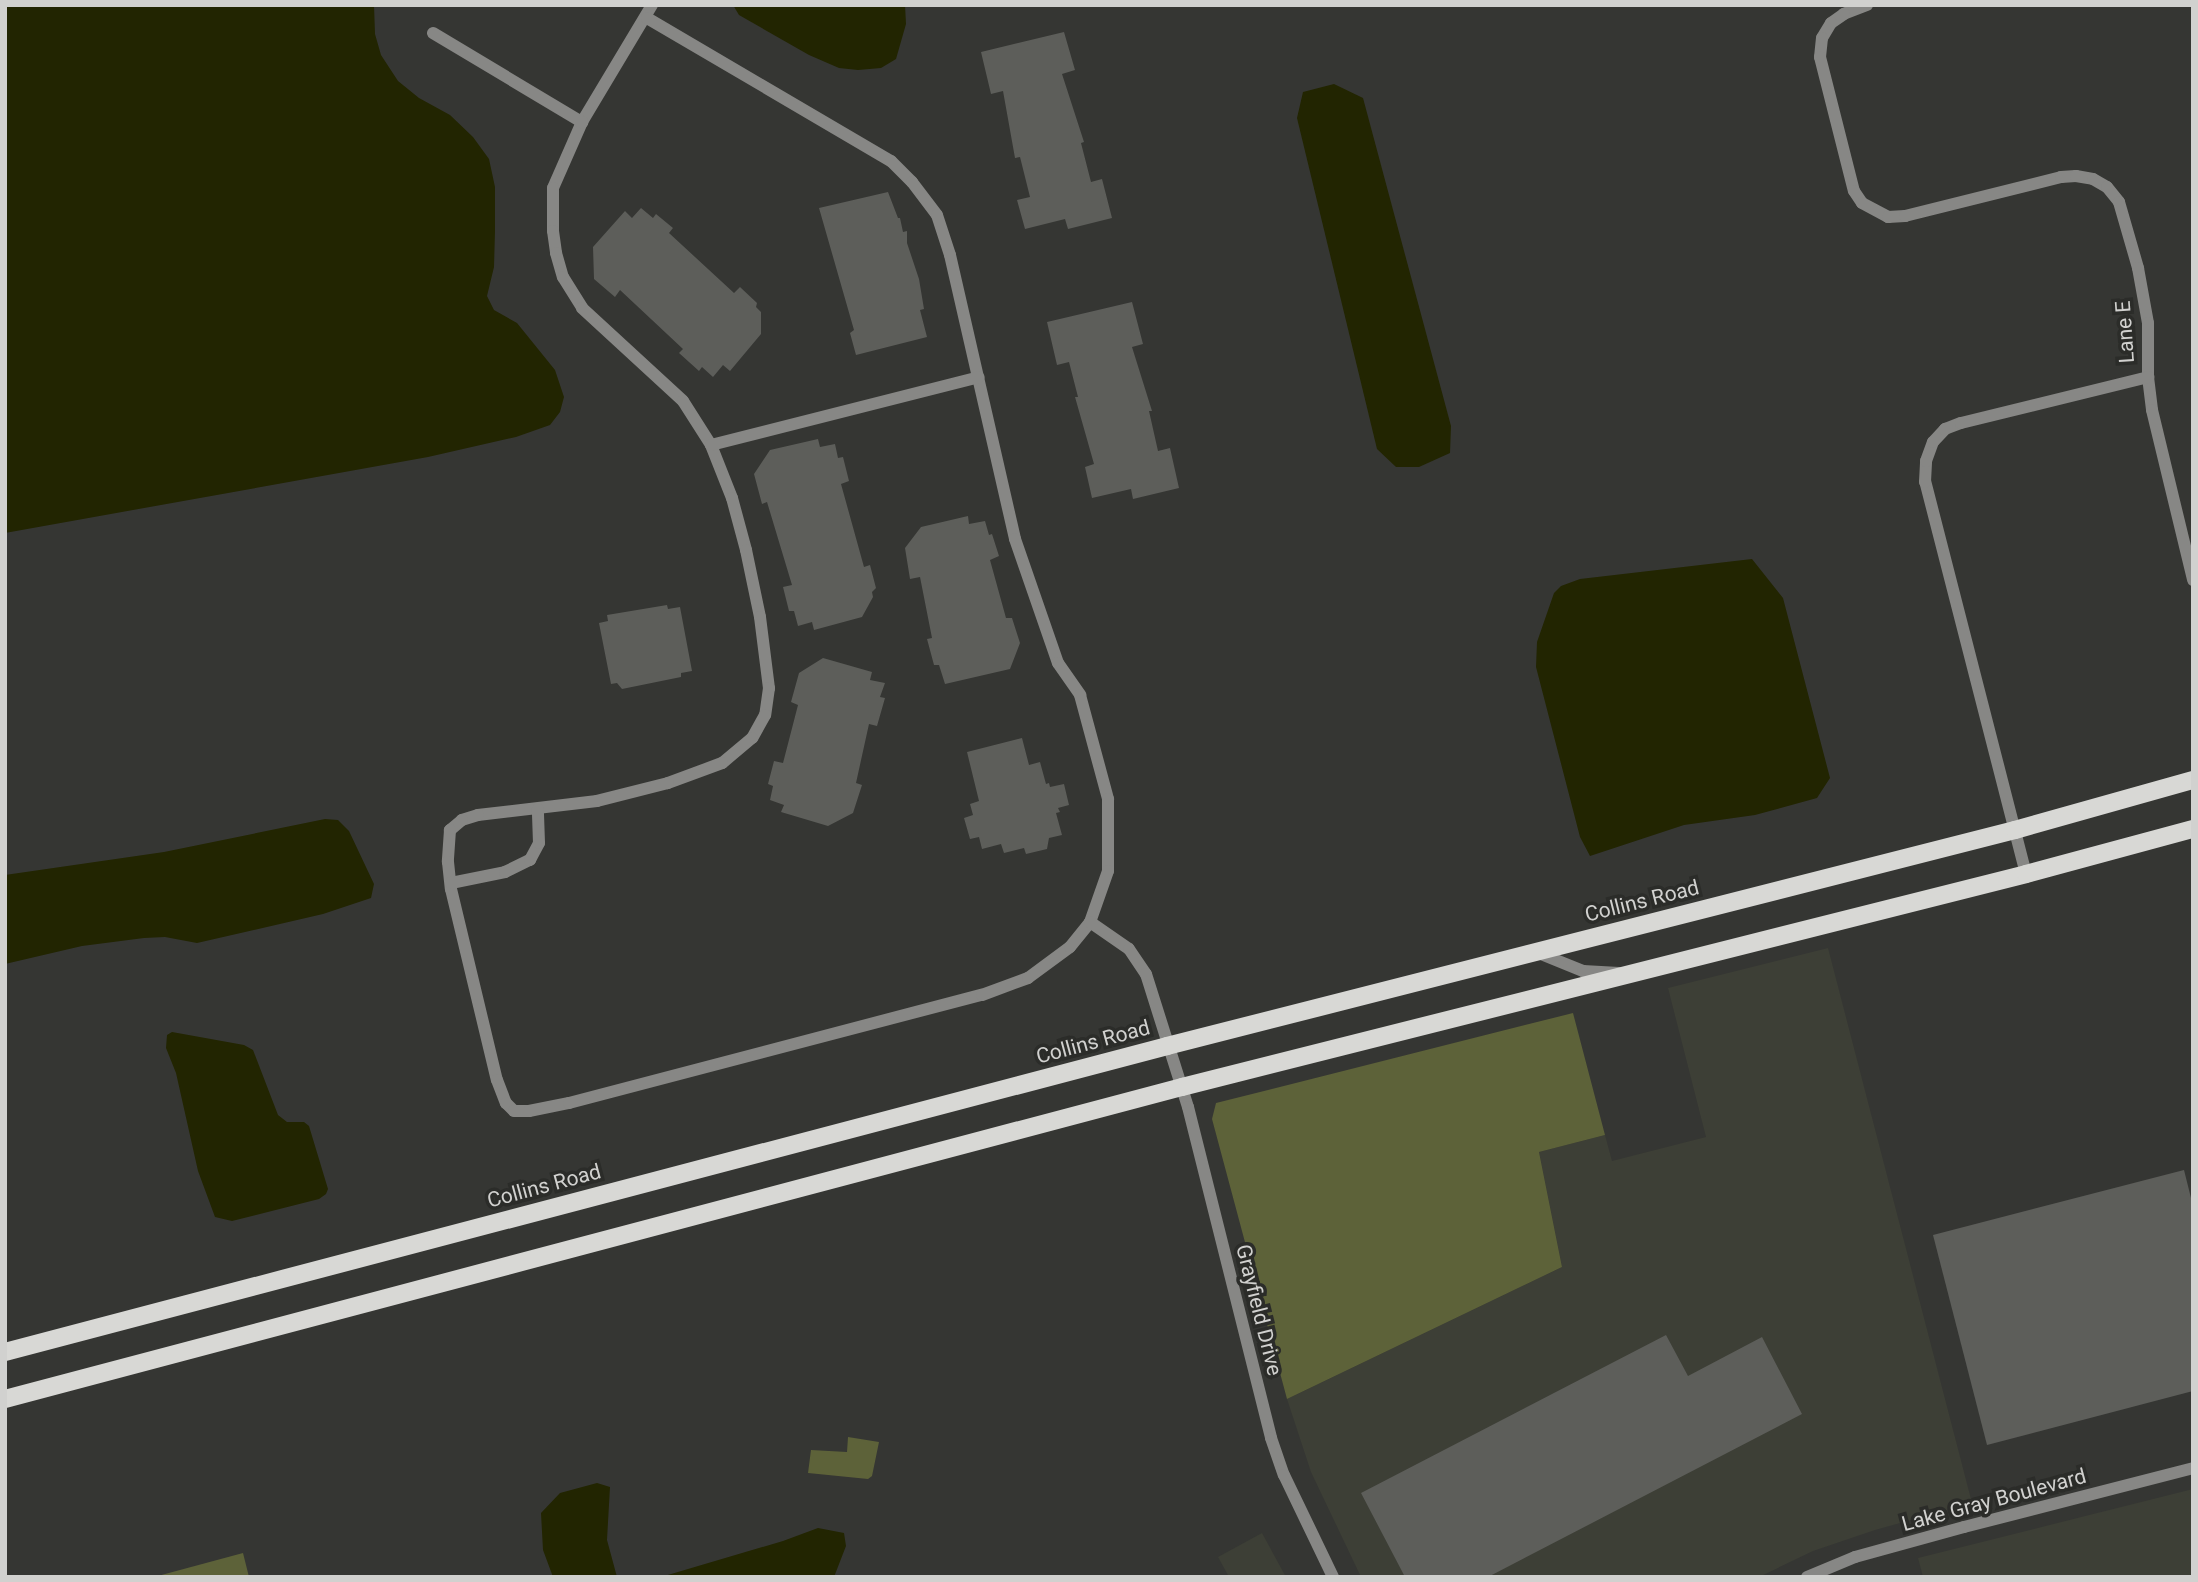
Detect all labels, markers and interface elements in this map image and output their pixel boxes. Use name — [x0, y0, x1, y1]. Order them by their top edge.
street label: Lane E — [2110, 300, 2140, 364]
street label: Collins Road — [1582, 875, 1702, 927]
street label: Collins Road — [1033, 1015, 1153, 1069]
street label: Collins Road — [484, 1159, 604, 1213]
street label: Grayfield Drive — [1231, 1242, 1287, 1378]
street label: Lake Gray Boulevard — [1899, 1463, 2089, 1537]

